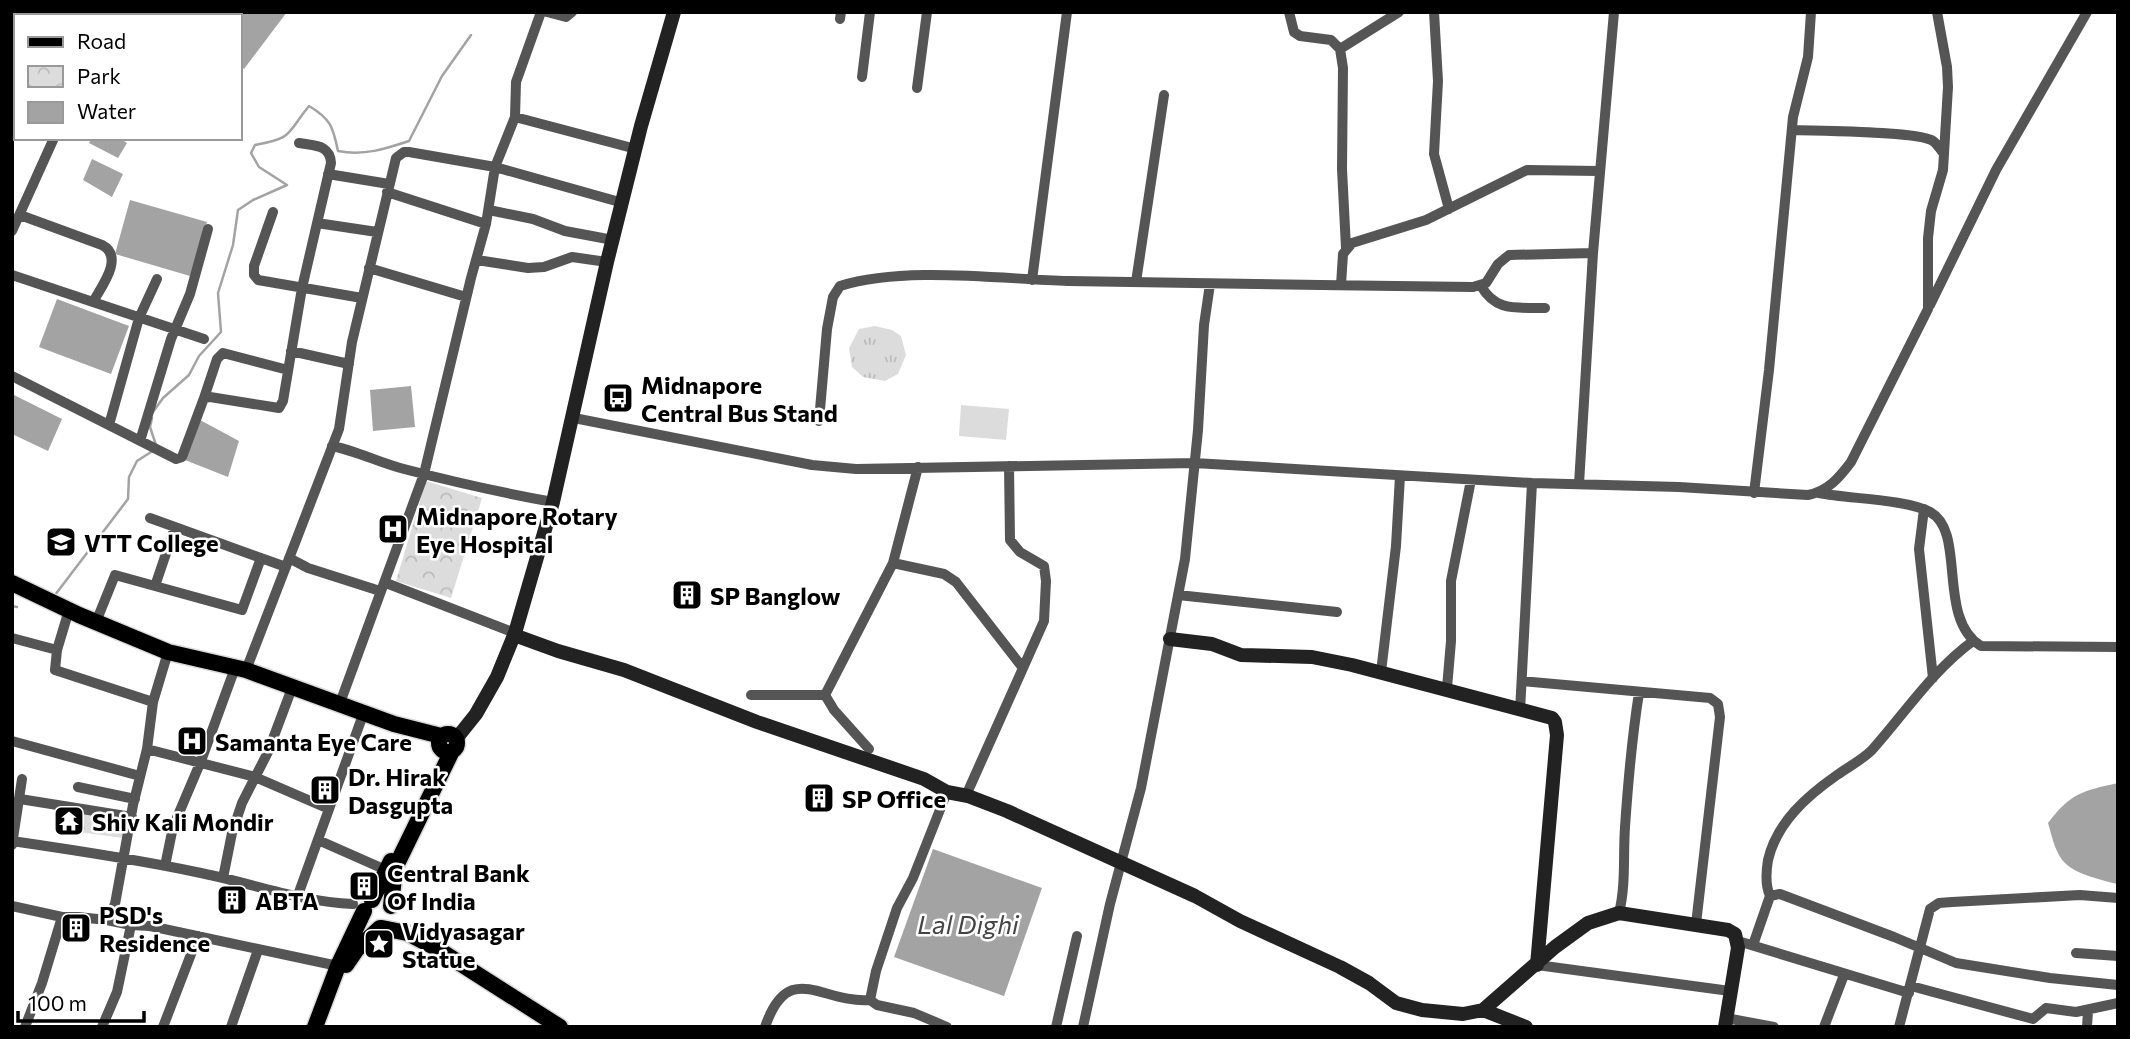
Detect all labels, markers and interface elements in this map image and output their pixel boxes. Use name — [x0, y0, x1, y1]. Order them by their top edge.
legend — [14, 14, 242, 140]
text: Road — [77, 28, 126, 53]
text: Park — [77, 63, 121, 88]
text: Water — [77, 98, 136, 123]
place label: Midnapore Central Bus Stand — [641, 370, 838, 427]
bus stop icon: Midnapore Central Bus Stand — [601, 381, 635, 415]
place label: Midnapore Rotary Eye Hospital — [416, 501, 618, 558]
hospital icon: Midnapore Rotary Eye Hospital — [376, 512, 410, 546]
school or university icon: VTT College — [44, 525, 78, 559]
place label: VTT College — [84, 528, 219, 557]
building icon: SP Banglow — [670, 578, 704, 612]
place label: SP Banglow — [710, 581, 841, 610]
hospital icon: Samanta Eye Care — [175, 724, 209, 758]
place label: Samanta Eye Care — [215, 727, 412, 756]
place label: Dr. Hirak Dasgupta — [348, 762, 453, 819]
building icon: Dr. Hirak Dasgupta — [308, 773, 342, 807]
building icon: SP Office — [802, 781, 836, 815]
place label: SP Office — [842, 784, 946, 813]
temple icon: Shiv Kali Mondir — [52, 804, 86, 838]
place label: Shiv Kali Mondir — [92, 807, 274, 836]
place label: Central Bank Of India — [387, 858, 530, 915]
building icon: Central Bank Of India — [347, 869, 381, 903]
building icon: ABTA — [215, 883, 249, 917]
place label: ABTA — [255, 886, 319, 915]
place label: PSD's Residence — [99, 900, 210, 957]
water label: Lal Dighi — [917, 908, 1020, 939]
building icon: PSD's Residence — [59, 911, 93, 945]
place label: Vidyasagar Statue — [402, 916, 525, 973]
place icon: Vidyasagar Statue — [362, 927, 396, 961]
scale bar — [18, 979, 144, 1023]
text: 100 m — [28, 990, 87, 1015]

